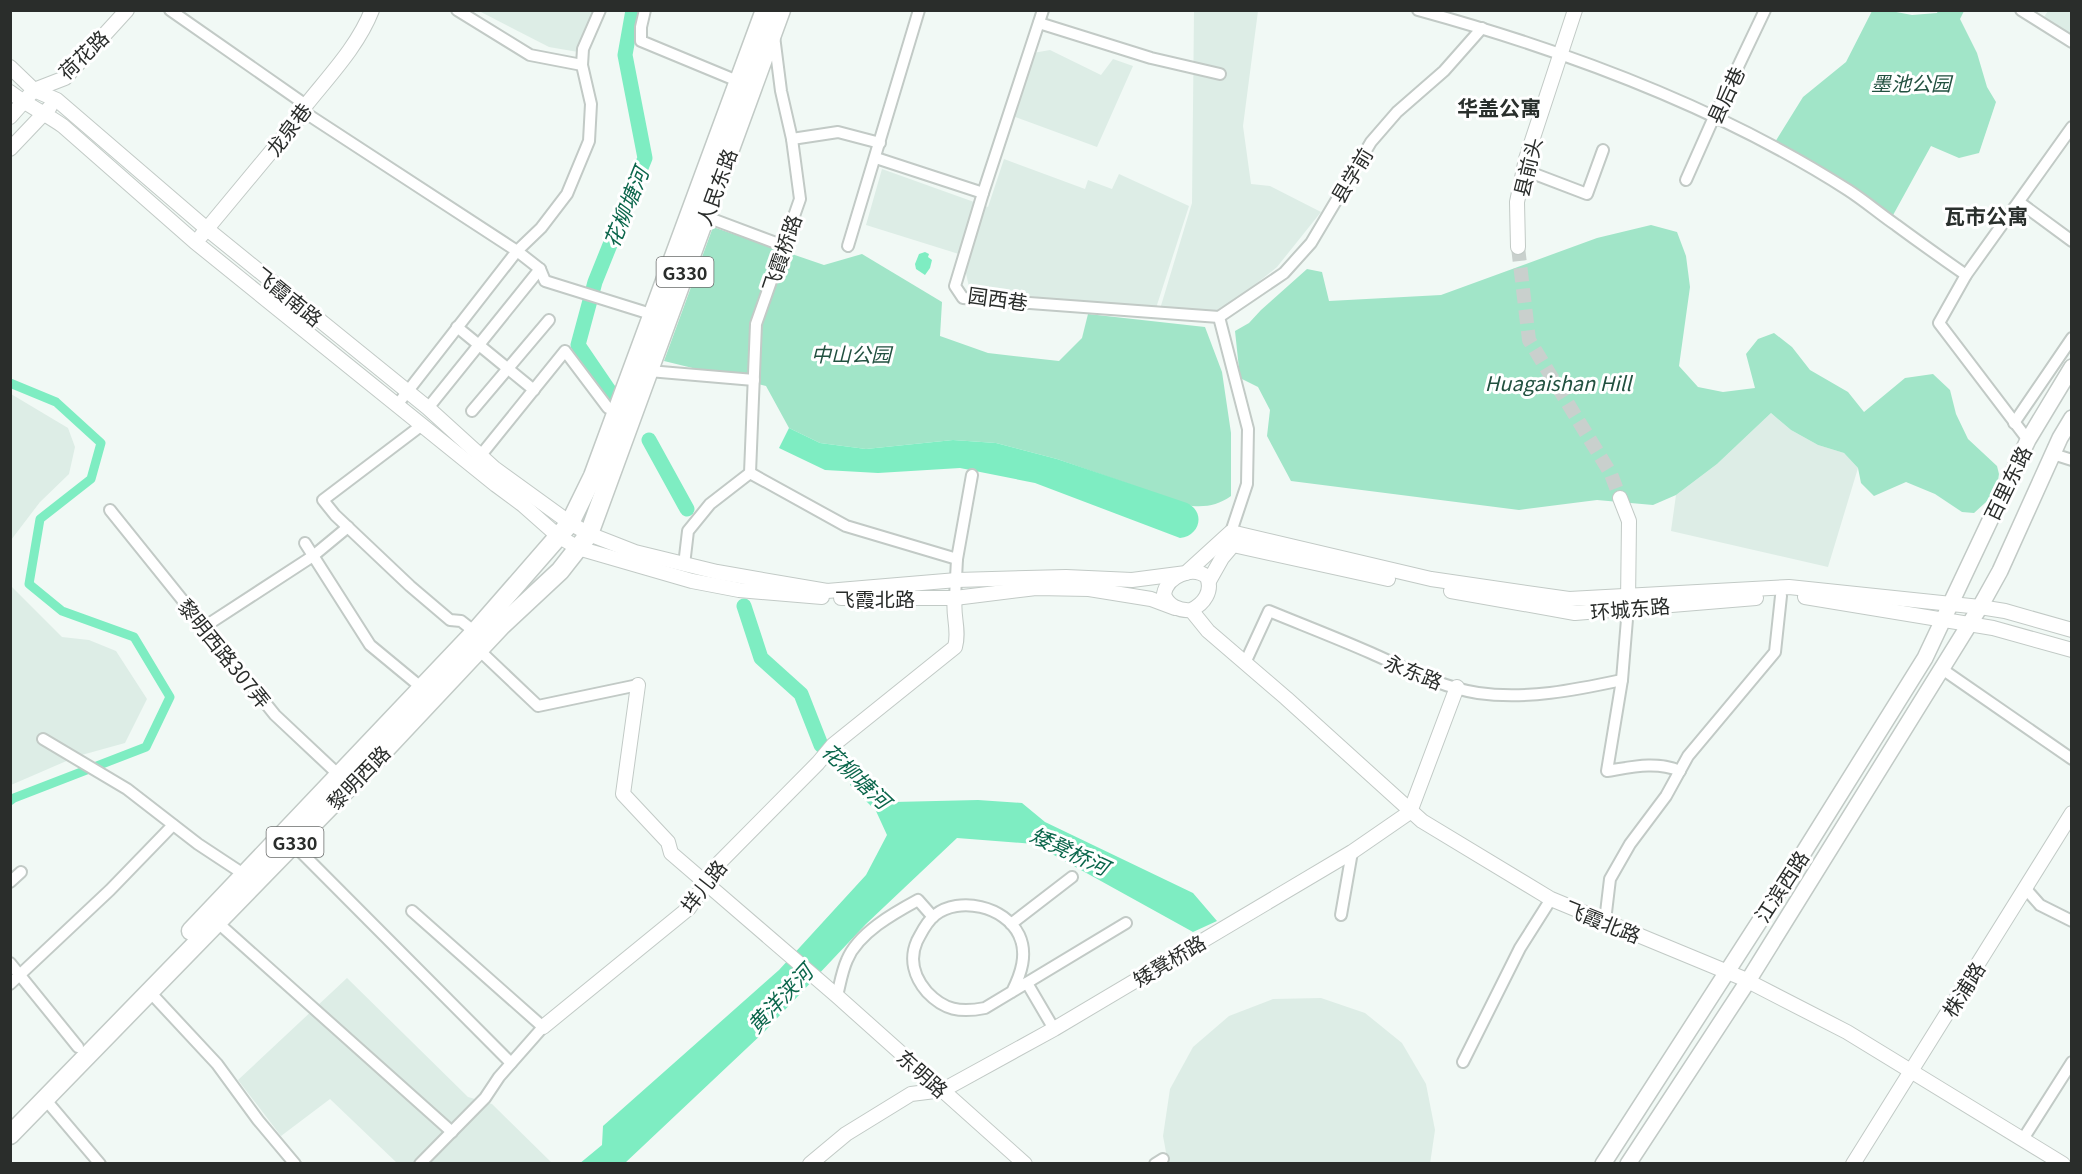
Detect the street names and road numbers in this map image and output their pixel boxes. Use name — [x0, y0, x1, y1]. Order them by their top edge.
street label: 荷花路 — [51, 23, 115, 85]
street label: 县后巷 — [1699, 62, 1751, 128]
street label: 龙泉巷 — [258, 96, 318, 162]
street label: 县前头 — [1506, 134, 1548, 200]
street label: 县学前 — [1323, 142, 1379, 208]
street label: 人民东路 — [689, 144, 743, 230]
street label: 飞霞桥路 — [754, 210, 808, 296]
road number: G330 — [656, 257, 714, 287]
street label: 飞霞南路 — [249, 260, 329, 332]
street label: 园西巷 — [966, 279, 1030, 317]
street label: 百里东路 — [1976, 441, 2038, 525]
street label: 飞霞北路 — [835, 584, 915, 613]
street label: 环城东路 — [1589, 590, 1671, 626]
street label: 黎明西路307弄 — [172, 592, 278, 714]
street label: 永东路 — [1381, 646, 1447, 696]
street label: 黎明西路 — [320, 738, 396, 816]
road number: G330 — [266, 827, 324, 857]
street label: 江滨西路 — [1747, 845, 1815, 927]
street label: 垟儿路 — [673, 853, 733, 919]
street label: 飞霞北路 — [1560, 893, 1646, 949]
street label: 矮凳桥路 — [1127, 927, 1211, 993]
street label: 株浦路 — [1935, 956, 1991, 1022]
street label: 东明路 — [891, 1042, 955, 1104]

